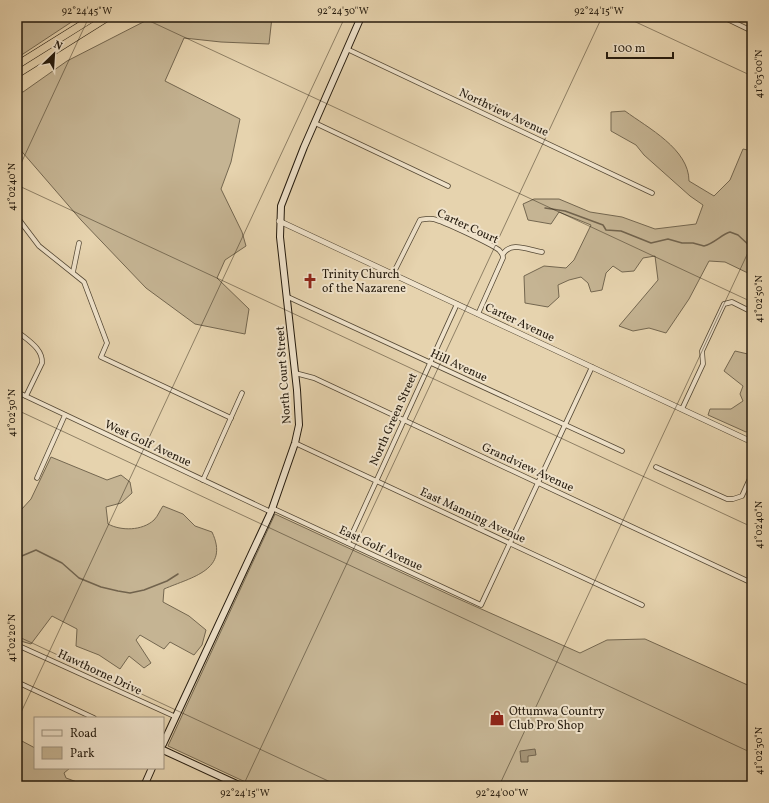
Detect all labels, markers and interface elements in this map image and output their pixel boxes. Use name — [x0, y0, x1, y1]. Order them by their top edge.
text: 92°24'45"W — [62, 4, 112, 18]
text: 92°24'30"W — [317, 4, 369, 18]
text: 92°24'15"W — [574, 4, 624, 18]
north arrow — [34, 34, 74, 74]
scale bar — [607, 34, 673, 60]
text: N — [51, 38, 64, 55]
text: 100 m — [613, 41, 646, 57]
text: 41°03'00"N — [752, 49, 766, 98]
street label: Northview Avenue — [456, 85, 551, 141]
text: 41°02'40"N — [5, 162, 19, 211]
street label: Carter Court — [434, 206, 501, 248]
place label: Trinity Church of the Nazarene — [322, 267, 406, 297]
church icon: Trinity Church of the Nazarene — [301, 272, 319, 290]
text: 41°02'50"N — [752, 275, 766, 323]
street label: Carter Avenue — [482, 300, 557, 346]
street label: North Court Street — [273, 325, 295, 424]
street label: Hill Avenue — [427, 346, 490, 386]
street label: North Green Street — [366, 370, 422, 468]
text: 41°02'30"N — [5, 388, 19, 437]
street label: West Golf Avenue — [102, 417, 194, 471]
street label: Grandview Avenue — [479, 440, 576, 496]
street label: East Manning Avenue — [417, 484, 528, 548]
text: 41°02'40"N — [752, 500, 766, 549]
street label: East Golf Avenue — [336, 523, 425, 575]
text: 41°02'20"N — [5, 613, 19, 662]
street label: Hawthorne Drive — [55, 646, 145, 700]
place label: Ottumwa Country Club Pro Shop — [509, 704, 605, 734]
shop icon: Ottumwa Country Club Pro Shop — [488, 709, 506, 727]
legend — [34, 717, 164, 769]
text: Road — [70, 726, 97, 742]
text: 41°02'30"N — [752, 726, 766, 775]
text: Park — [70, 746, 95, 762]
text: 92°24'15"W — [220, 786, 270, 800]
text: 92°24'00"W — [476, 786, 528, 800]

